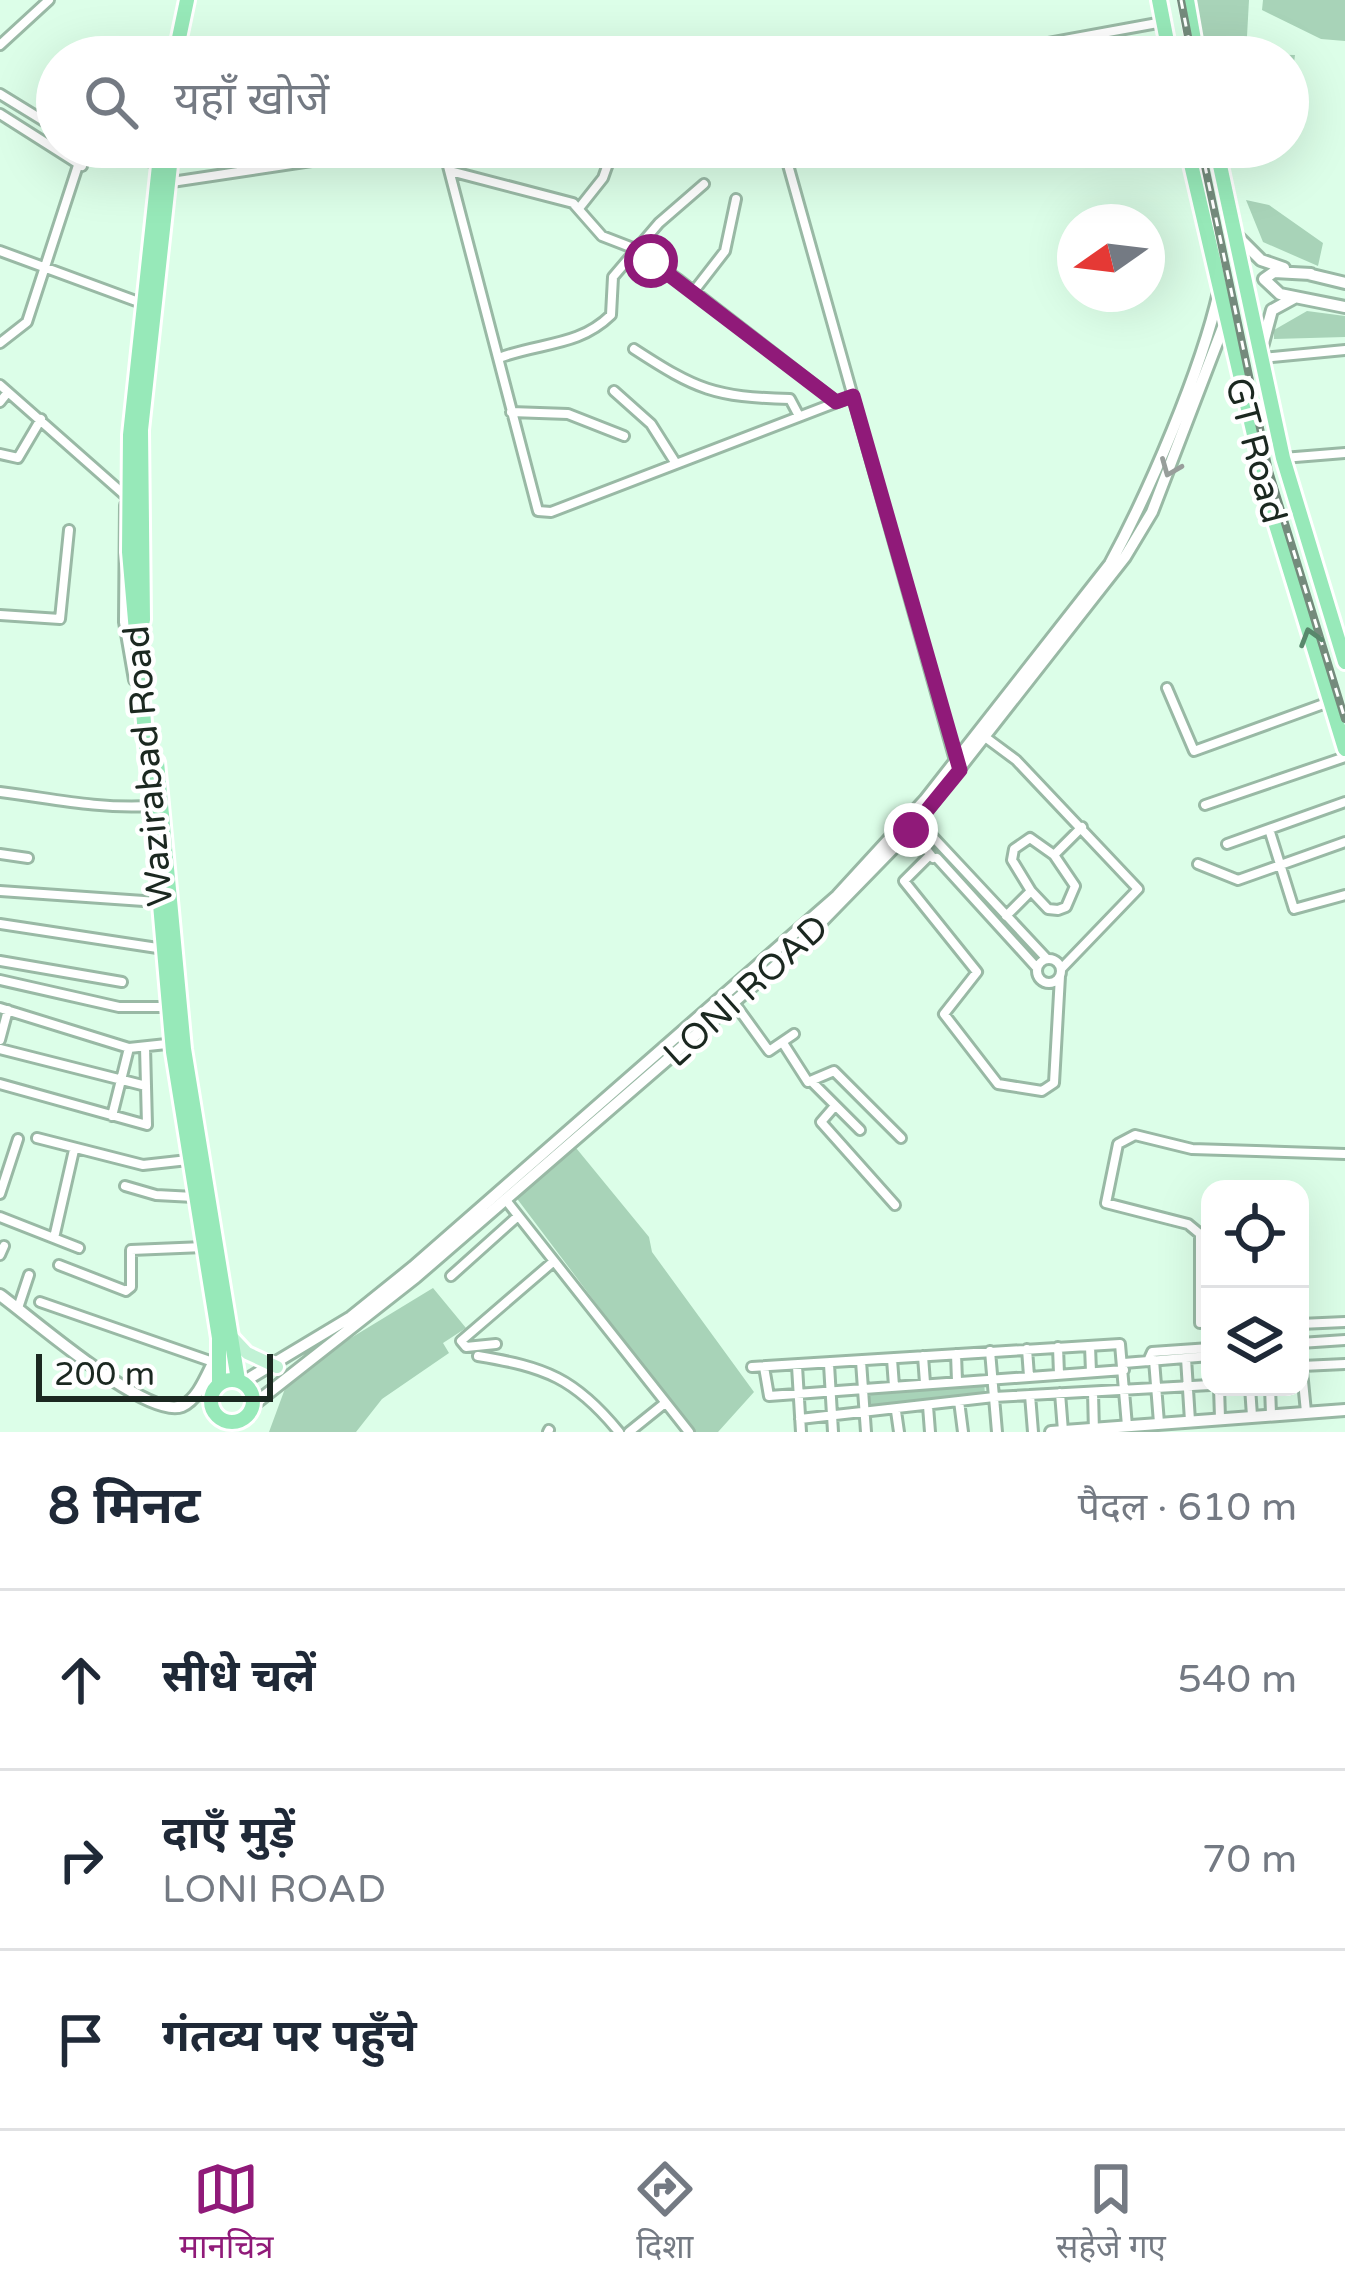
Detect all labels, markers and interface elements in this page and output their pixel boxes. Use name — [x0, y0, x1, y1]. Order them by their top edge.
search box — [36, 36, 1309, 168]
icon: search — [78, 69, 144, 135]
text: यहाँ खोजें — [174, 73, 329, 127]
north arrow — [1057, 204, 1165, 312]
route start — [624, 234, 678, 288]
street label: GT Road — [1215, 373, 1296, 528]
one-way arrow — [1160, 457, 1184, 478]
street label: Wazirabad Road — [115, 624, 182, 908]
one-way arrow — [1300, 627, 1325, 648]
route end — [884, 803, 938, 857]
street label: LONI ROAD — [655, 906, 837, 1076]
map controls — [1201, 1180, 1309, 1396]
button: locate — [1201, 1180, 1309, 1288]
button: layers — [1201, 1288, 1309, 1396]
scale bar — [36, 1348, 273, 1401]
text: 200 m — [54, 1355, 155, 1394]
text: 8 मिनट — [48, 1476, 200, 1538]
text: पैदल · 610 m — [1078, 1484, 1297, 1531]
icon: ahead — [48, 1647, 114, 1713]
text: सीधे चलें — [162, 1650, 316, 1704]
text: 540 m — [1178, 1656, 1297, 1703]
text: दाएँ मुड़ें — [162, 1807, 295, 1861]
icon: right — [48, 1827, 114, 1893]
text: 70 m — [1202, 1836, 1297, 1883]
text: LONI ROAD — [162, 1866, 386, 1913]
icon: arrive — [48, 2007, 114, 2073]
text: गंतव्य पर पहुँचे — [162, 2010, 417, 2064]
tab: मानचित्र — [179, 2156, 273, 2271]
tab: दिशा — [632, 2156, 698, 2271]
tab: सहेजे गए — [1056, 2156, 1166, 2271]

